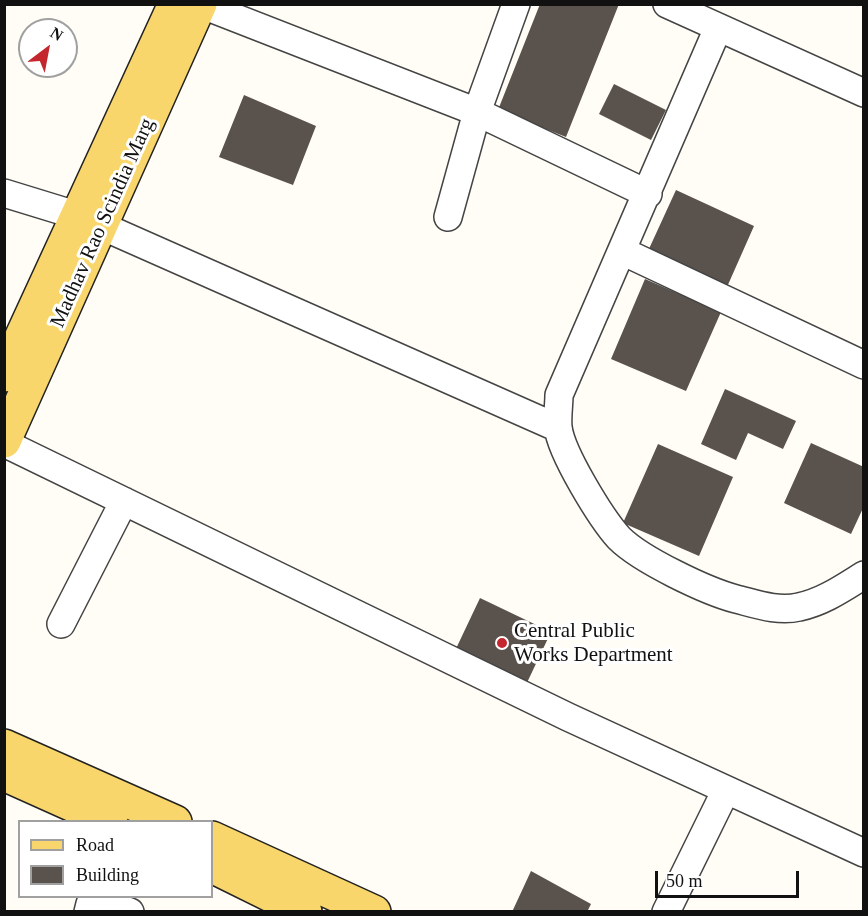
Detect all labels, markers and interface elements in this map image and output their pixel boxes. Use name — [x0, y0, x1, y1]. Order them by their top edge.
north arrow — [18, 18, 78, 78]
text: N — [47, 24, 66, 44]
street label: Madhav Rao Scindia Marg — [45, 114, 161, 332]
place label: Central Public Works Department — [514, 618, 673, 668]
marker: Central Public Works Department — [495, 636, 509, 650]
legend — [18, 820, 213, 898]
text: Road — [76, 835, 114, 855]
scale bar — [658, 859, 802, 897]
text: Building — [76, 865, 139, 885]
text: 50 m — [666, 871, 703, 891]

